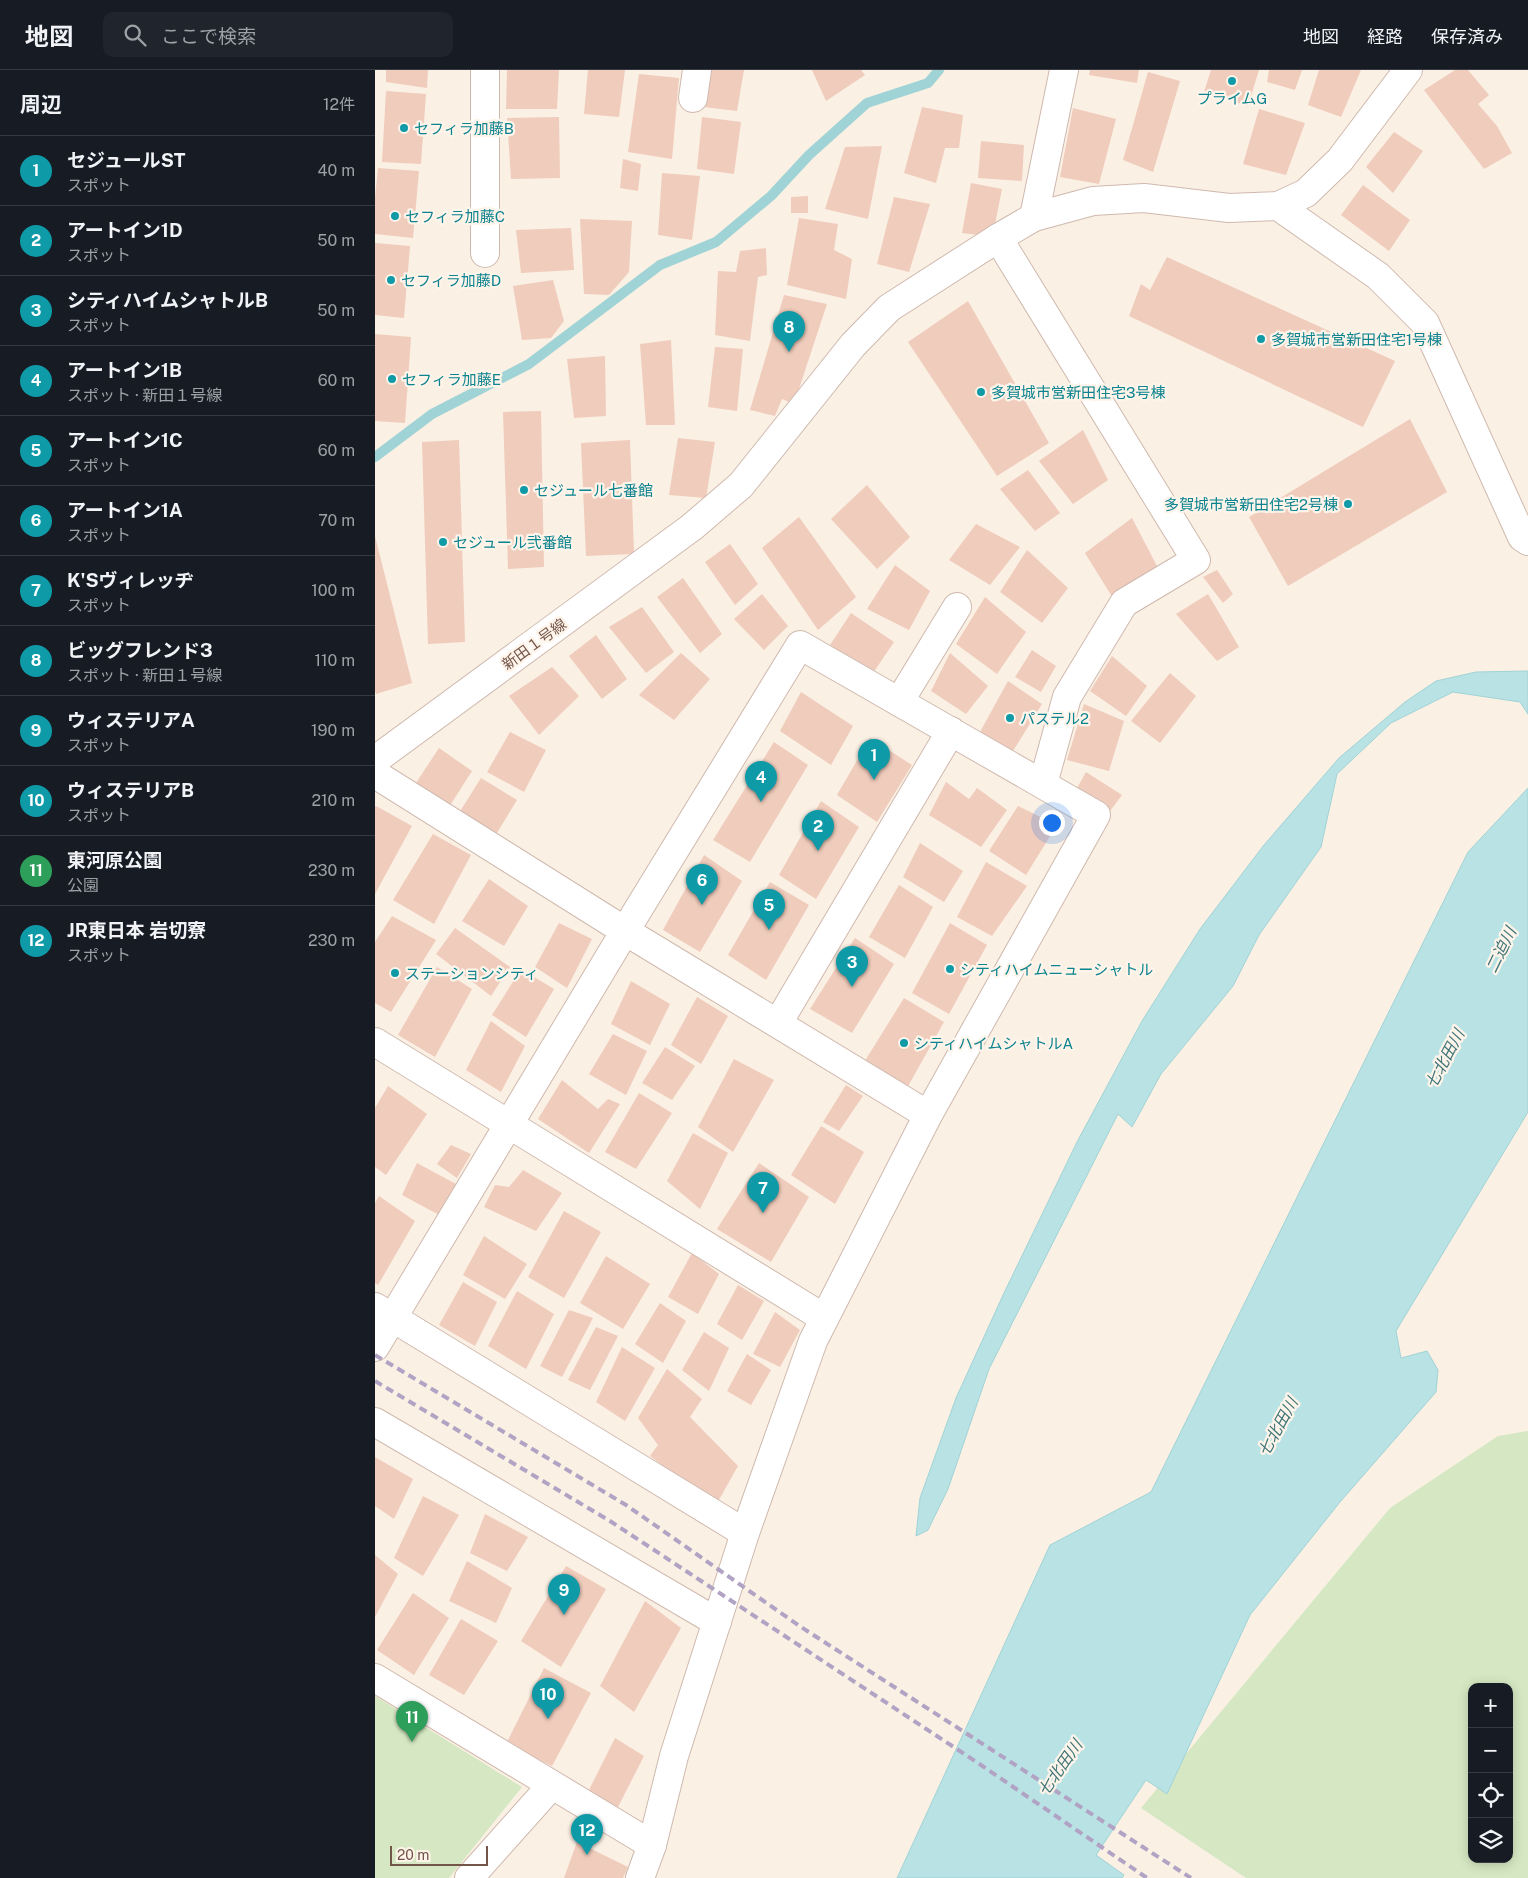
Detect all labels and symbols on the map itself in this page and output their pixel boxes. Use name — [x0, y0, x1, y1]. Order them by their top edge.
marker: プライムG — [1226, 75, 1238, 87]
place label: プライムG — [1197, 90, 1267, 107]
place label: セフィラ加藤B — [414, 120, 514, 137]
marker: セフィラ加藤B — [398, 122, 410, 134]
place label: セフィラ加藤C — [405, 208, 505, 225]
marker: セフィラ加藤C — [389, 210, 401, 222]
place label: セフィラ加藤D — [401, 272, 501, 289]
marker: セフィラ加藤D — [385, 274, 397, 286]
pin: 8 — [773, 311, 805, 352]
place label: 多賀城市営新田住宅1号棟 — [1271, 331, 1442, 348]
marker: 多賀城市営新田住宅1号棟 — [1255, 333, 1267, 345]
place label: セフィラ加藤E — [402, 371, 501, 388]
marker: セフィラ加藤E — [386, 373, 398, 385]
place label: 多賀城市営新田住宅3号棟 — [991, 384, 1165, 401]
marker: 多賀城市営新田住宅3号棟 — [975, 386, 987, 398]
place label: セジュール七番館 — [534, 482, 653, 499]
marker: セジュール七番館 — [518, 484, 530, 496]
place label: 多賀城市営新田住宅2号棟 — [1164, 496, 1338, 513]
marker: 多賀城市営新田住宅2号棟 — [1342, 498, 1354, 510]
place label: セジュール弐番館 — [453, 534, 572, 551]
marker: セジュール弐番館 — [437, 536, 449, 548]
street label: 新田１号線 — [499, 615, 569, 673]
place label: パステル2 — [1020, 710, 1089, 727]
marker: パステル2 — [1004, 712, 1016, 724]
pin: 1 — [858, 739, 890, 780]
pin: 4 — [745, 761, 777, 802]
pin: 2 — [802, 810, 834, 851]
your location — [1039, 810, 1065, 836]
pin: 6 — [686, 864, 718, 905]
pin: 5 — [753, 889, 785, 930]
water label: 二迫川 — [1482, 922, 1521, 976]
pin: 3 — [836, 946, 868, 987]
place label: シティハイムニューシャトル — [960, 961, 1153, 978]
marker: シティハイムニューシャトル — [944, 963, 956, 975]
place label: ステーションシティ — [405, 965, 539, 982]
marker: ステーションシティ — [389, 967, 401, 979]
water label: 七北田川 — [1422, 1025, 1469, 1092]
place label: シティハイムシャトルA — [914, 1035, 1074, 1052]
marker: シティハイムシャトルA — [898, 1037, 910, 1049]
pin: 7 — [747, 1172, 779, 1213]
water label: 七北田川 — [1254, 1393, 1303, 1460]
pin: 9 — [548, 1574, 580, 1615]
pin: 10 — [532, 1678, 564, 1719]
pin: 11 — [396, 1701, 428, 1742]
water label: 七北田川 — [1034, 1735, 1087, 1800]
pin: 12 — [571, 1814, 603, 1855]
scale bar — [390, 1843, 487, 1866]

